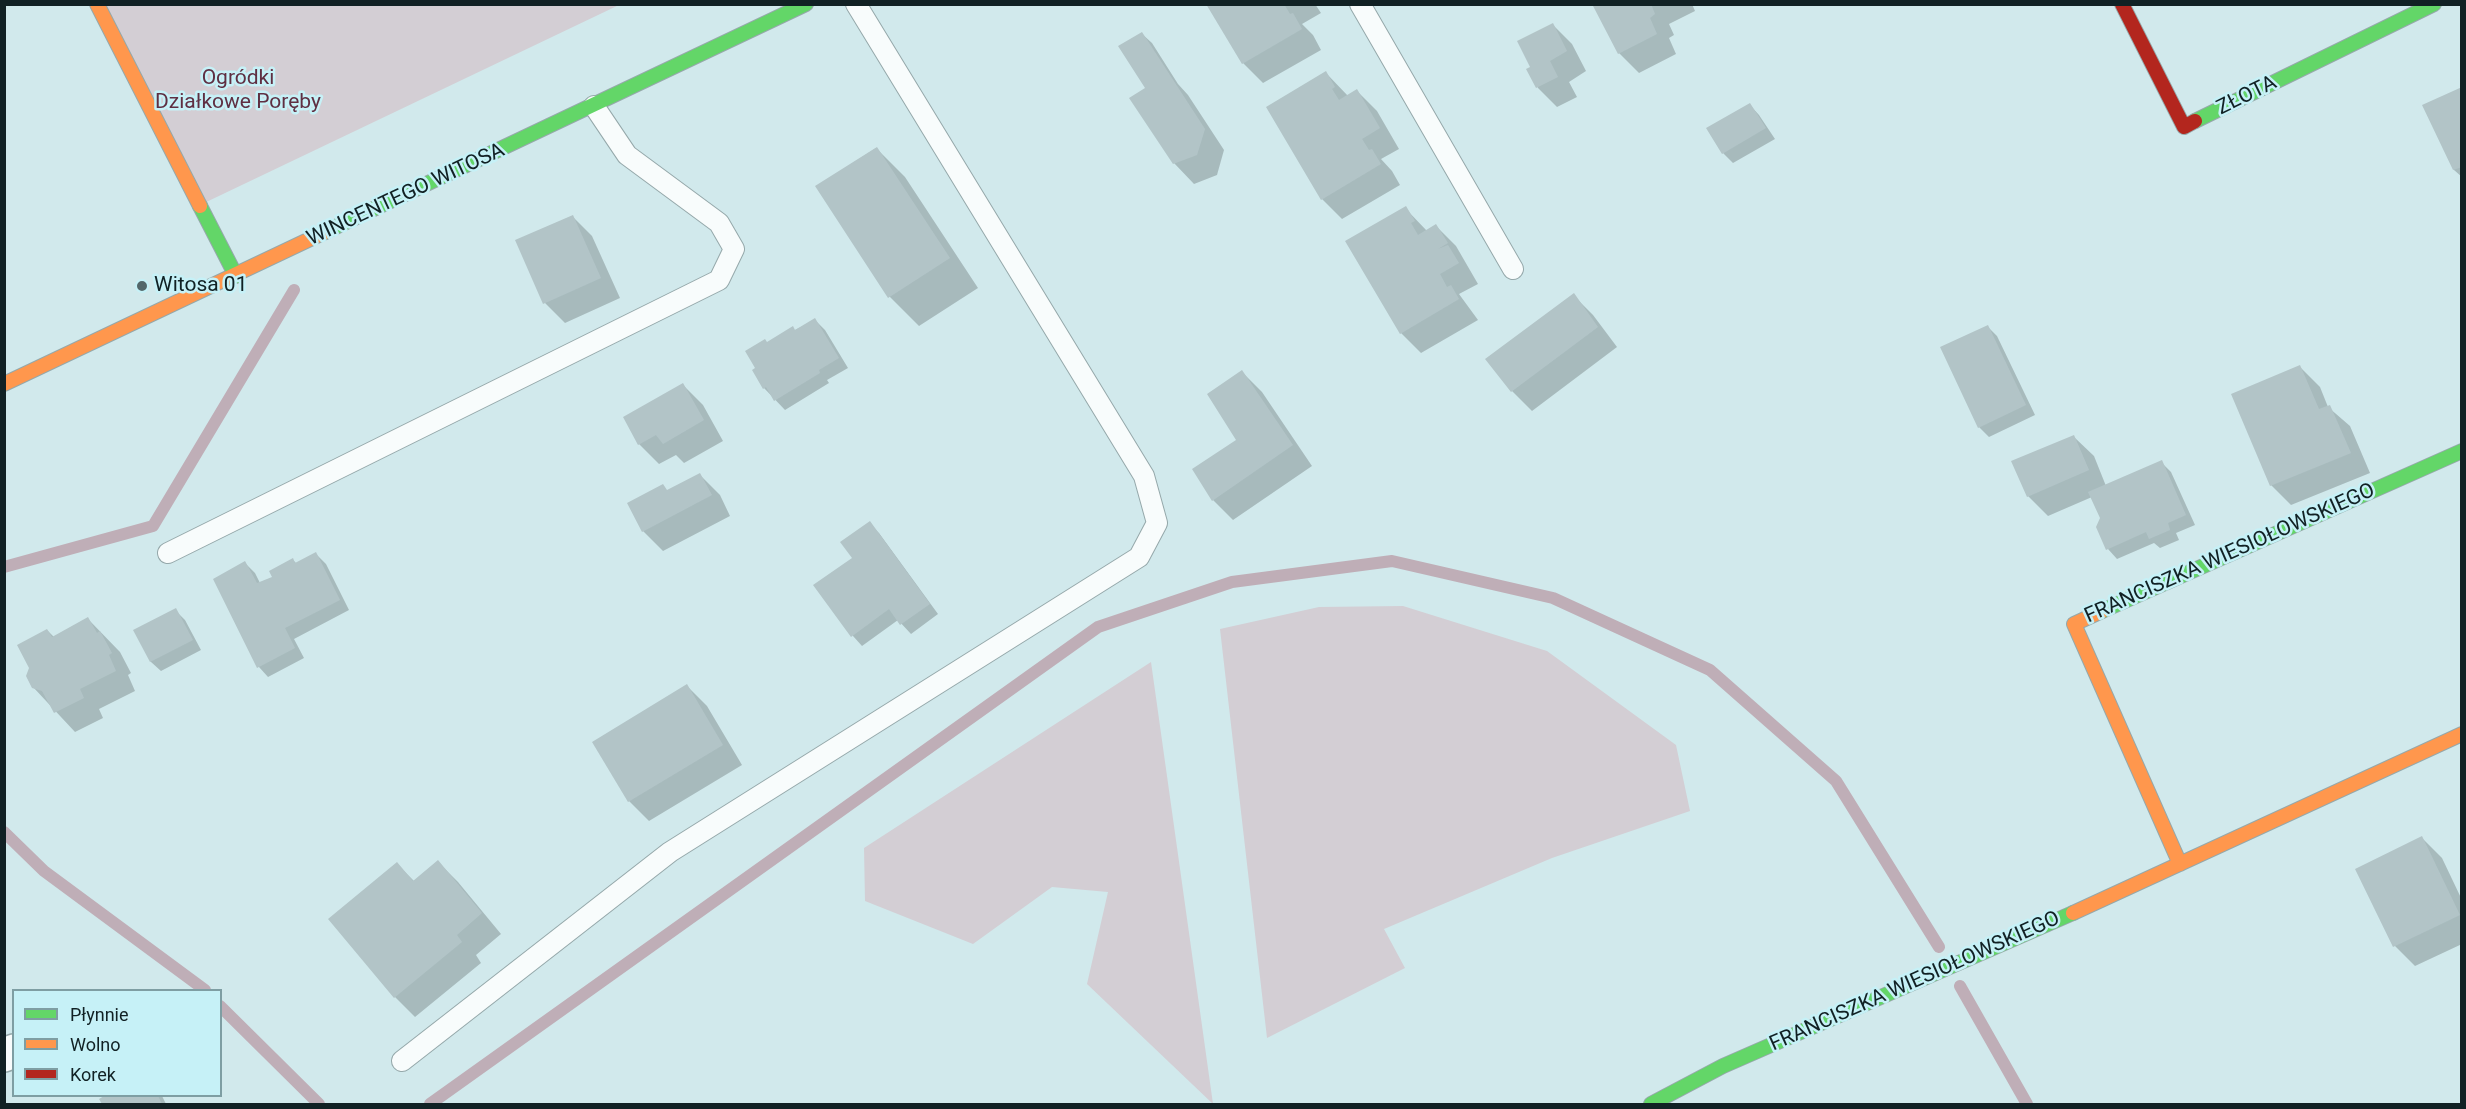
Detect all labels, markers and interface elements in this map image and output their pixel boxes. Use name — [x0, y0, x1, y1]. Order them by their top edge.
park label: Ogródki Działkowe Poręby — [155, 66, 321, 116]
street label: ZŁOTA — [2213, 71, 2281, 121]
street label: WINCENTEGO WITOSA — [303, 138, 509, 252]
place label: Witosa 01 — [154, 273, 247, 299]
marker: Witosa 01 — [135, 279, 149, 293]
street label: FRANCISZKA WIESIOŁOWSKIEGO — [2081, 478, 2379, 630]
street label: FRANCISZKA WIESIOŁOWSKIEGO — [1766, 906, 2064, 1058]
legend — [12, 989, 222, 1097]
text: Płynnie — [70, 1004, 129, 1025]
text: Wolno — [70, 1034, 121, 1055]
text: Korek — [70, 1064, 116, 1085]

